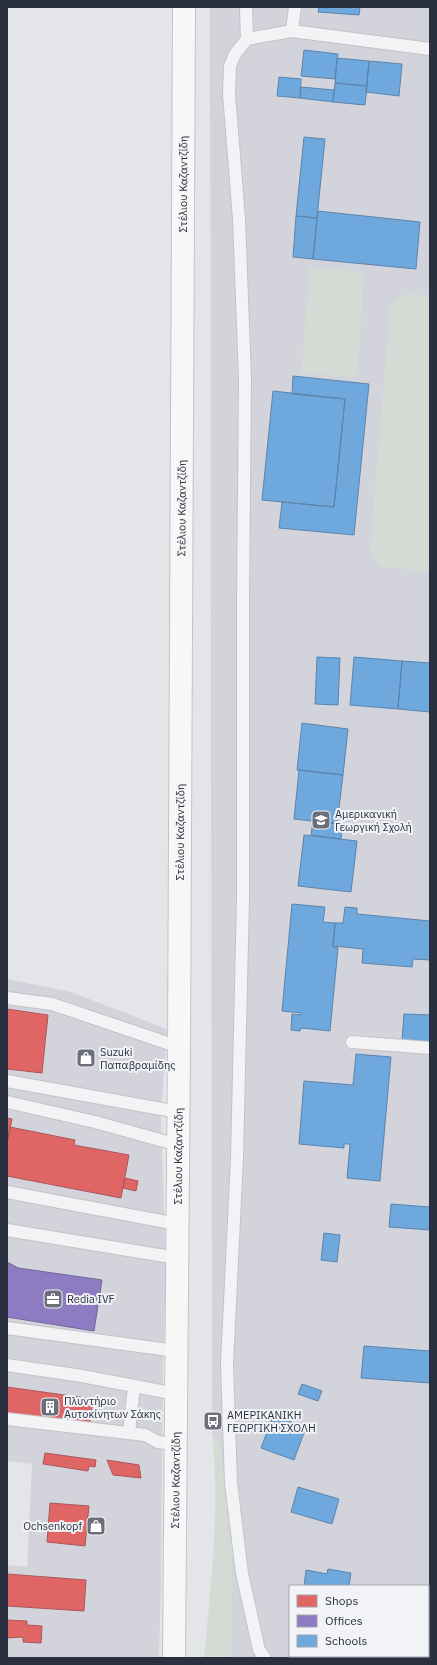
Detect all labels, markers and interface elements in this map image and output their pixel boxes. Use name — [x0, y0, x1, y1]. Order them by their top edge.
street label: Στέλιου Καζαντζίδη — [176, 136, 190, 232]
street label: Στέλιου Καζαντζίδη — [174, 460, 189, 556]
street label: Στέλιου Καζαντζίδη — [173, 784, 187, 880]
place label: Αμερικανική Γεωργική Σχολή — [335, 807, 412, 834]
school or university icon: Αμερικανική Γεωργική Σχολή — [310, 809, 332, 831]
place label: Suzuki Παπαβραμίδης — [100, 1045, 176, 1072]
shop icon: Suzuki Παπαβραμίδης — [75, 1047, 97, 1069]
street label: Στέλιου Καζαντζίδη — [171, 1108, 186, 1204]
office icon: Redia IVF — [42, 1288, 64, 1310]
place label: Redia IVF — [67, 1292, 115, 1306]
place label: Πλυντήριο Αυτοκίνητων Σάκης — [64, 1394, 161, 1421]
building icon: Πλυντήριο Αυτοκίνητων Σάκης — [39, 1396, 61, 1418]
place label: ΑΜΕΡΙΚΑΝΙΚΗ ΓΕΩΡΓΙΚΗ ΣΧΟΛΗ — [227, 1408, 316, 1435]
bus stop icon: ΑΜΕΡΙΚΑΝΙΚΗ ΓΕΩΡΓΙΚΗ ΣΧΟΛΗ — [202, 1410, 224, 1432]
street label: Στέλιου Καζαντζίδη — [168, 1432, 183, 1528]
shop icon: Ochsenkopf — [85, 1515, 107, 1537]
place label: Ochsenkopf — [23, 1519, 82, 1533]
legend — [289, 1585, 429, 1657]
text: Shops — [325, 1593, 358, 1608]
text: Offices — [325, 1613, 363, 1628]
text: Schools — [325, 1633, 368, 1648]

